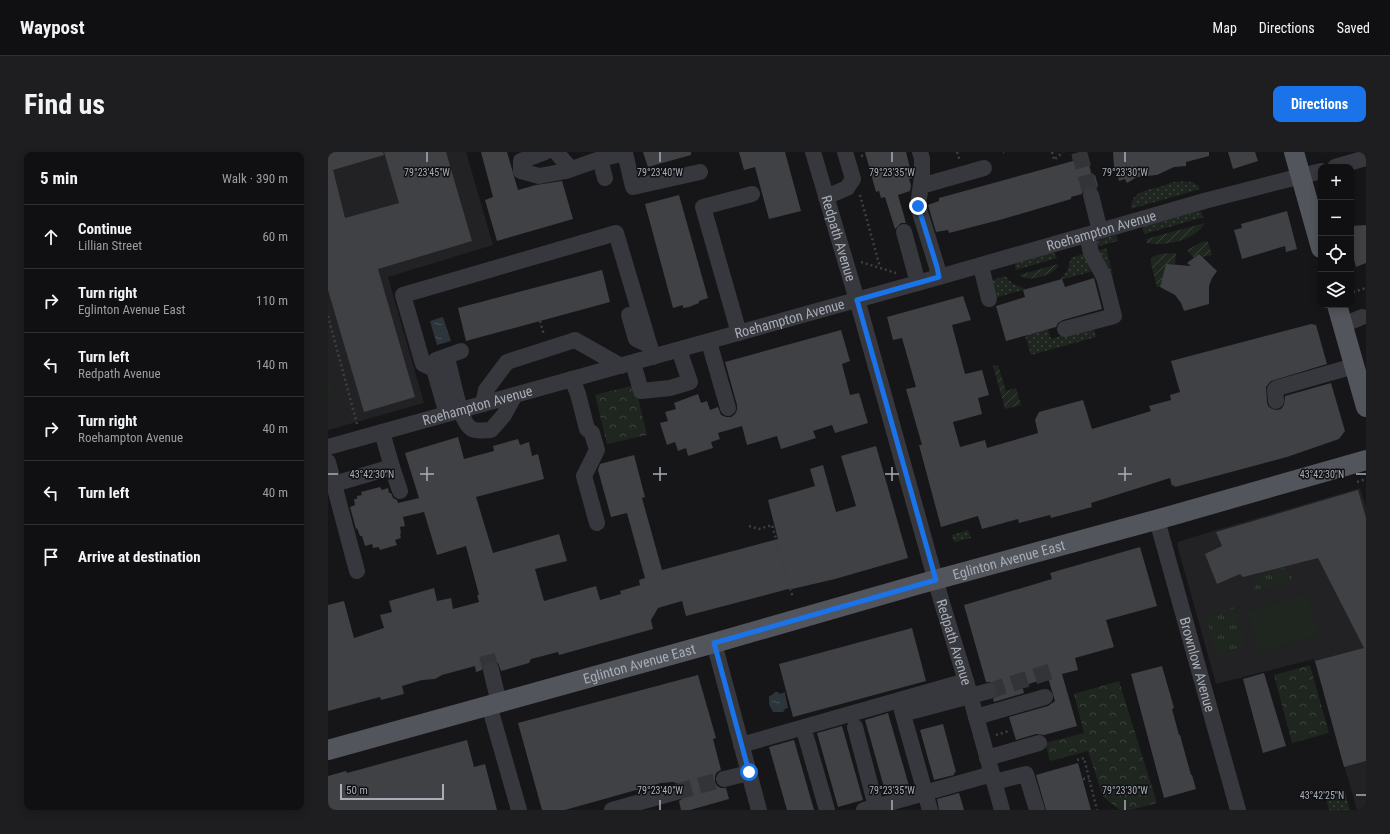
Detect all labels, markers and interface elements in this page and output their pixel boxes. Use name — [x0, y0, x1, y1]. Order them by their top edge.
text: Waypost — [20, 16, 85, 39]
text: Map — [1213, 20, 1237, 36]
text: Directions — [1259, 20, 1315, 36]
text: Saved — [1337, 20, 1370, 36]
button: Directions — [1273, 86, 1366, 122]
text: Find us — [24, 88, 105, 121]
map controls — [1318, 164, 1354, 308]
button: + — [1318, 164, 1354, 200]
text: 79°23'45"W — [404, 167, 450, 178]
text: 79°23'40"W — [637, 167, 683, 178]
text: 79°23'35"W — [869, 167, 915, 178]
text: 79°23'30"W — [1102, 167, 1148, 178]
text: 5 min — [40, 168, 78, 188]
text: Walk · 390 m — [222, 171, 288, 186]
street label: Redpath Avenue — [818, 193, 859, 284]
route end — [909, 197, 927, 215]
button: − — [1318, 200, 1354, 236]
street label: Roehampton Avenue — [1045, 207, 1158, 254]
text: Continue — [78, 220, 132, 238]
icon: ahead — [40, 226, 62, 248]
text: 60 m — [262, 229, 288, 244]
button: locate — [1318, 236, 1354, 272]
text: Lillian Street — [78, 238, 142, 253]
button: layers — [1318, 272, 1354, 308]
text: Turn right — [78, 284, 137, 302]
icon: right — [40, 290, 62, 312]
text: 110 m — [256, 293, 288, 308]
street label: Roehampton Avenue — [733, 296, 847, 342]
text: Eglinton Avenue East — [78, 302, 185, 317]
text: Turn left — [78, 348, 129, 366]
icon: left — [40, 354, 62, 376]
text: 140 m — [256, 357, 288, 372]
text: Redpath Avenue — [78, 366, 161, 381]
street label: Roehampton Avenue — [421, 382, 534, 428]
text: Turn right — [78, 412, 137, 430]
icon: right — [40, 418, 62, 440]
text: 40 m — [262, 421, 288, 436]
text: Roehampton Avenue — [78, 430, 183, 445]
text: 43°42'30"N — [350, 469, 394, 480]
text: 43°42'30"N — [1300, 469, 1344, 480]
icon: left — [40, 482, 62, 504]
text: Turn left — [78, 484, 129, 502]
text: 40 m — [262, 485, 288, 500]
street label: Eglinton Avenue East — [951, 537, 1067, 583]
icon: arrive — [40, 546, 62, 568]
text: Arrive at destination — [78, 548, 201, 566]
street label: Redpath Avenue — [933, 597, 975, 687]
street label: Brownlow Avenue — [1177, 615, 1218, 714]
street label: Eglinton Avenue East — [581, 641, 697, 687]
route start — [740, 763, 758, 781]
scale bar — [340, 782, 444, 801]
text: 50 m — [346, 784, 368, 797]
text: 79°23'40"W — [637, 785, 683, 796]
text: 79°23'35"W — [869, 785, 915, 796]
text: 79°23'30"W — [1102, 785, 1148, 796]
text: 43°42'25"N — [1300, 790, 1344, 801]

